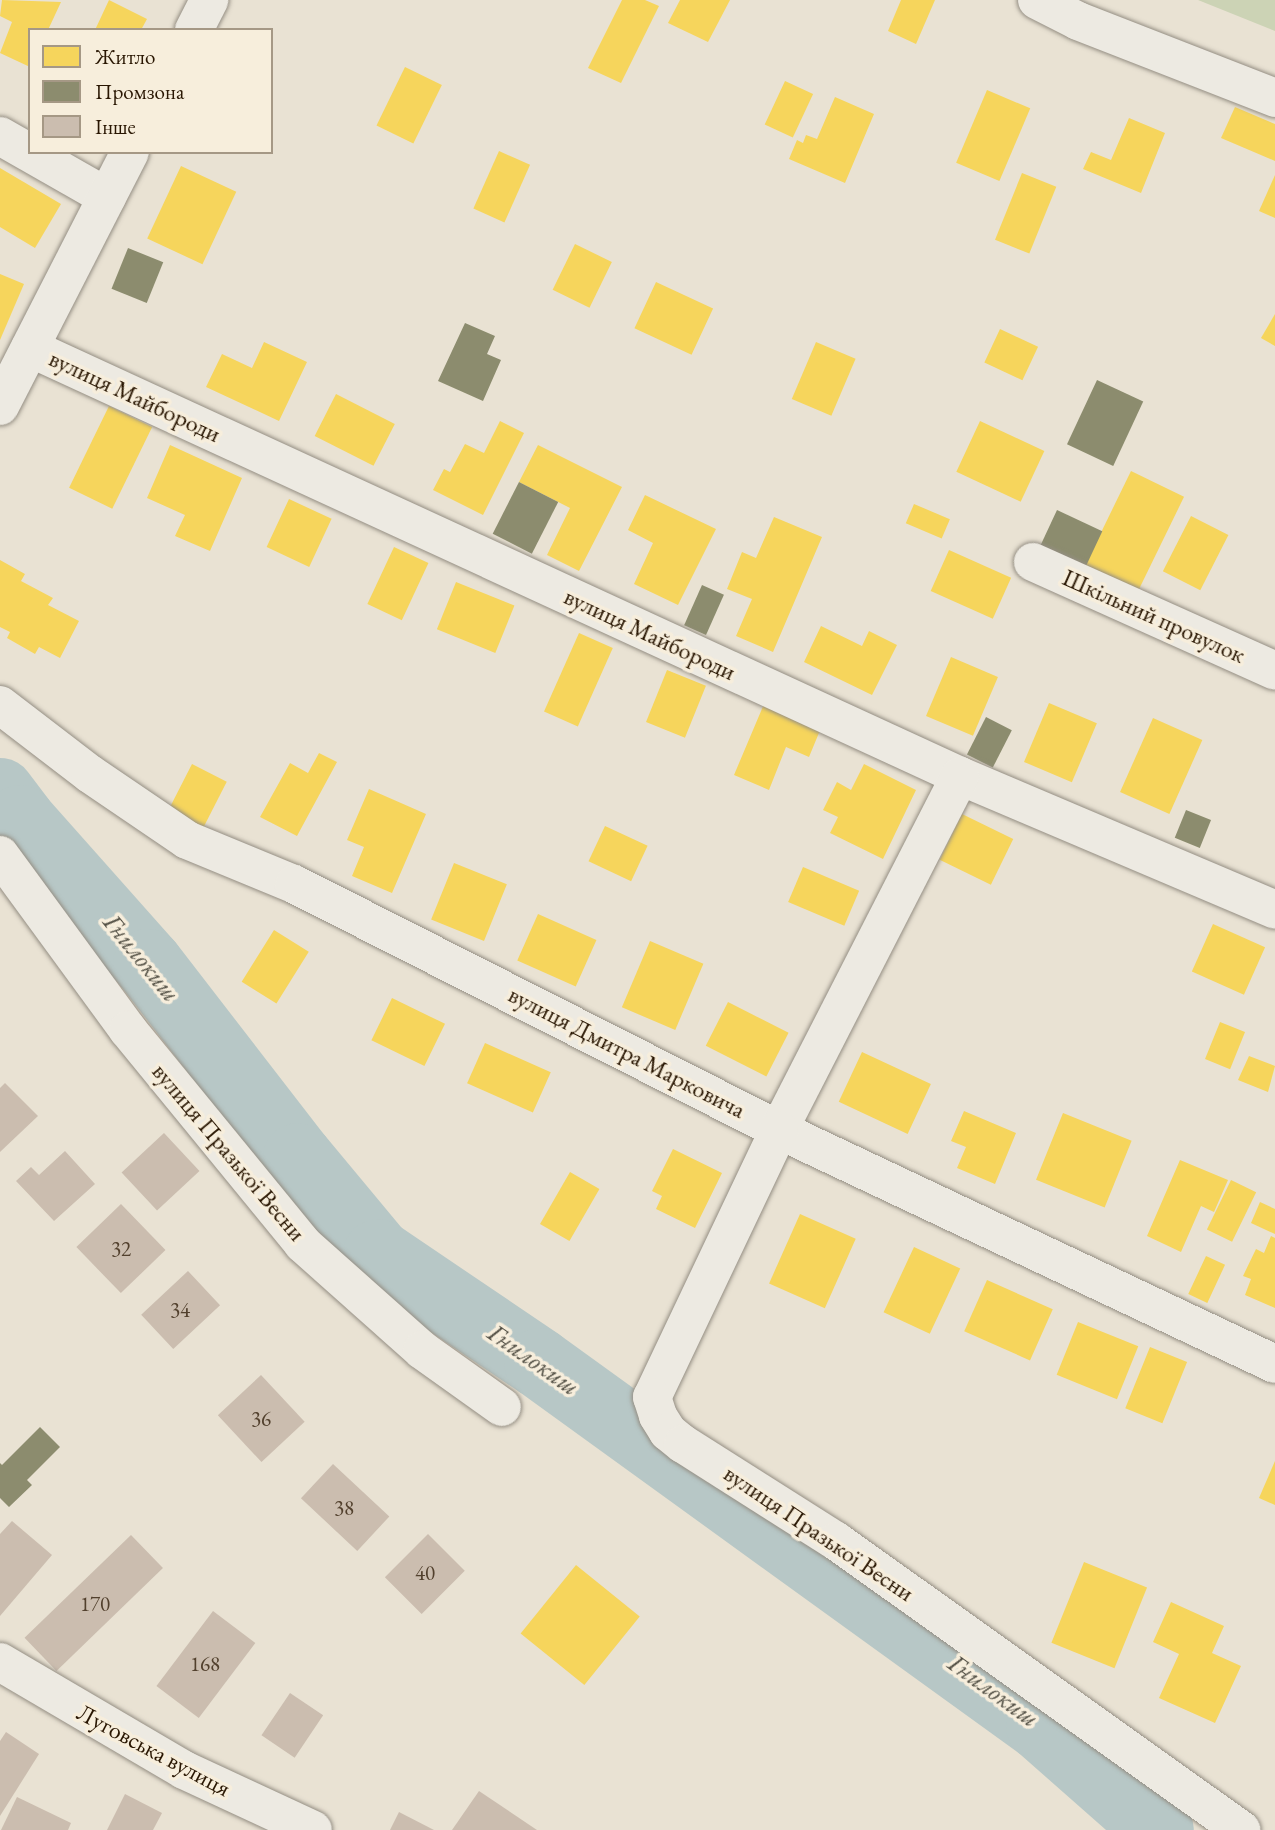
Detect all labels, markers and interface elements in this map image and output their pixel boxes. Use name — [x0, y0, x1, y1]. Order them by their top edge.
legend — [28, 28, 273, 154]
text: Житло — [95, 43, 155, 70]
text: Промзона — [95, 78, 184, 105]
text: Інше — [95, 113, 136, 140]
street label: вулиця Майбороди — [45, 344, 225, 448]
street label: Шкільний провулок — [1058, 563, 1250, 669]
street label: вулиця Майбороди — [560, 582, 740, 686]
water label: Гнилокиш — [96, 908, 186, 1008]
street label: вулиця Дмитра Марковича — [504, 980, 750, 1124]
street label: вулиця Празької Весни — [146, 1057, 312, 1247]
house number: 32 — [111, 1236, 131, 1262]
house number: 34 — [170, 1297, 190, 1323]
water label: Гнилокиш — [481, 1317, 585, 1403]
house number: 36 — [251, 1406, 271, 1432]
street label: вулиця Празької Весни — [719, 1459, 919, 1607]
house number: 38 — [334, 1495, 354, 1521]
house number: 40 — [415, 1560, 435, 1586]
house number: 170 — [80, 1591, 110, 1617]
water label: Гнилокиш — [942, 1648, 1044, 1734]
house number: 168 — [190, 1651, 220, 1677]
street label: Луговська вулиця — [72, 1698, 236, 1802]

